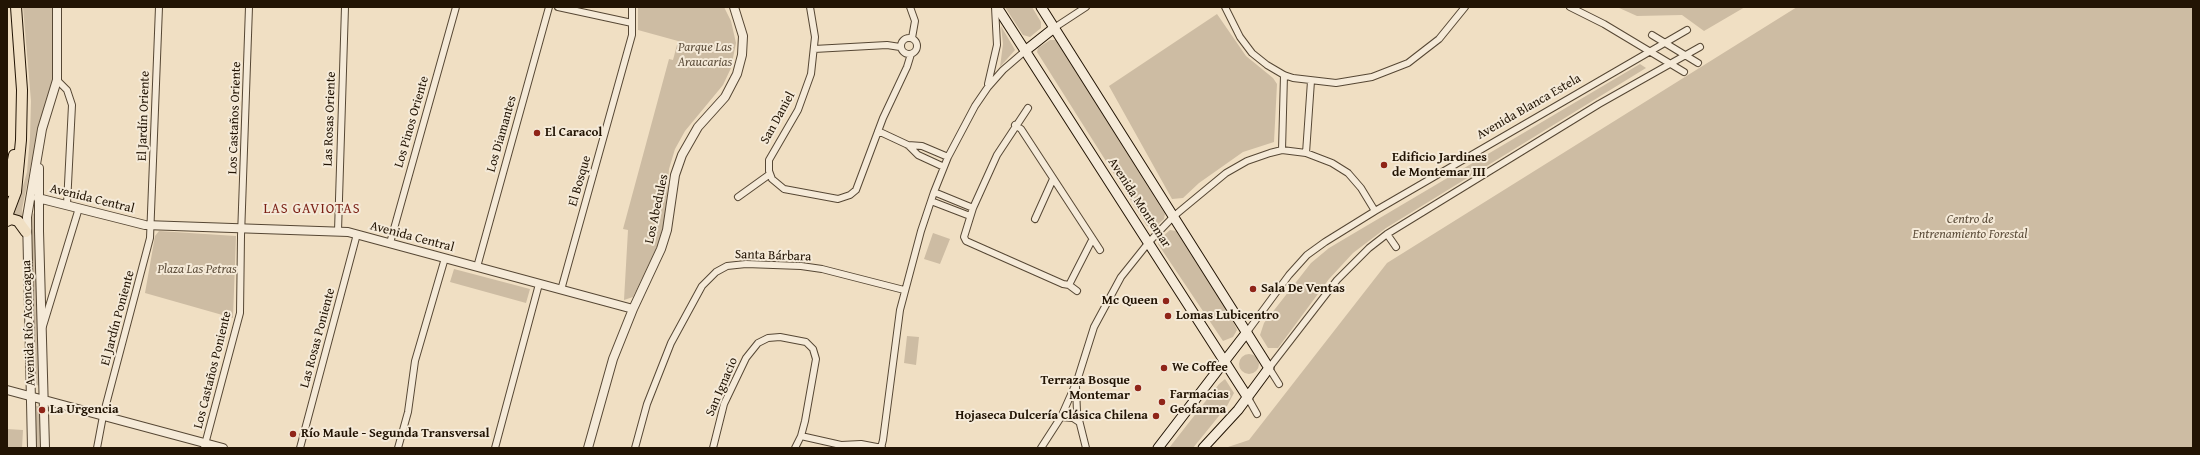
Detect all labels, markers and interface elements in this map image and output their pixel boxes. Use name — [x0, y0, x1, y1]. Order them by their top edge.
park label: Parque Las Araucarias — [678, 40, 732, 71]
street label: Los Castaños Oriente — [225, 61, 245, 175]
street label: El Jardín Oriente — [135, 71, 153, 161]
street label: Las Rosas Oriente — [321, 71, 339, 167]
street label: Avenida Blanca Estela — [1474, 71, 1584, 143]
street label: Los Pinos Oriente — [391, 74, 433, 170]
street label: San Daniel — [757, 89, 799, 147]
street label: Los Diamantes — [484, 94, 520, 174]
place label: El Caracol — [545, 125, 602, 141]
marker: El Caracol — [532, 128, 542, 138]
place label: Edificio Jardines de Montemar III — [1392, 150, 1487, 181]
street label: El Bosque — [565, 154, 595, 208]
street label: Avenida Montemar — [1104, 155, 1174, 251]
marker: Edificio Jardines de Montemar III — [1379, 160, 1389, 170]
street label: Los Abedules — [642, 173, 672, 245]
street label: Avenida Central — [48, 181, 136, 217]
district label: LAS GAVIOTAS — [263, 201, 361, 217]
park label: Centro de Entrenamiento Forestal — [1913, 212, 2027, 243]
street label: Avenida Central — [368, 218, 456, 256]
street label: Santa Bárbara — [734, 247, 812, 265]
street label: Avenida Río Aconcagua — [19, 260, 39, 386]
park label: Plaza Las Petras — [157, 262, 237, 278]
street label: El Jardín Poniente — [98, 269, 138, 367]
place label: Sala De Ventas — [1261, 281, 1345, 297]
marker: Sala De Ventas — [1248, 284, 1258, 294]
street label: Las Rosas Poniente — [297, 286, 339, 390]
place label: Mc Queen — [1102, 293, 1158, 309]
marker: Mc Queen — [1161, 296, 1171, 306]
place label: Lomas Lubicentro — [1176, 308, 1279, 324]
street label: Los Castaños Poniente — [191, 310, 235, 430]
marker: Lomas Lubicentro — [1163, 311, 1173, 321]
street label: San Ignacio — [703, 355, 741, 419]
place label: We Coffee — [1172, 360, 1228, 376]
marker: We Coffee — [1159, 363, 1169, 373]
place label: Terraza Bosque Montemar — [1041, 373, 1130, 404]
marker: Terraza Bosque Montemar — [1133, 383, 1143, 393]
place label: Farmacias Geofarma — [1170, 387, 1229, 418]
marker: Farmacias Geofarma — [1157, 397, 1167, 407]
place label: La Urgencia — [50, 402, 119, 418]
marker: La Urgencia — [37, 405, 47, 415]
place label: Hojaseca Dulcería Clásica Chilena — [955, 408, 1148, 424]
marker: Hojaseca Dulcería Clásica Chilena — [1151, 411, 1161, 421]
place label: Río Maule - Segunda Transversal — [301, 426, 490, 442]
marker: Río Maule - Segunda Transversal — [288, 429, 298, 439]

